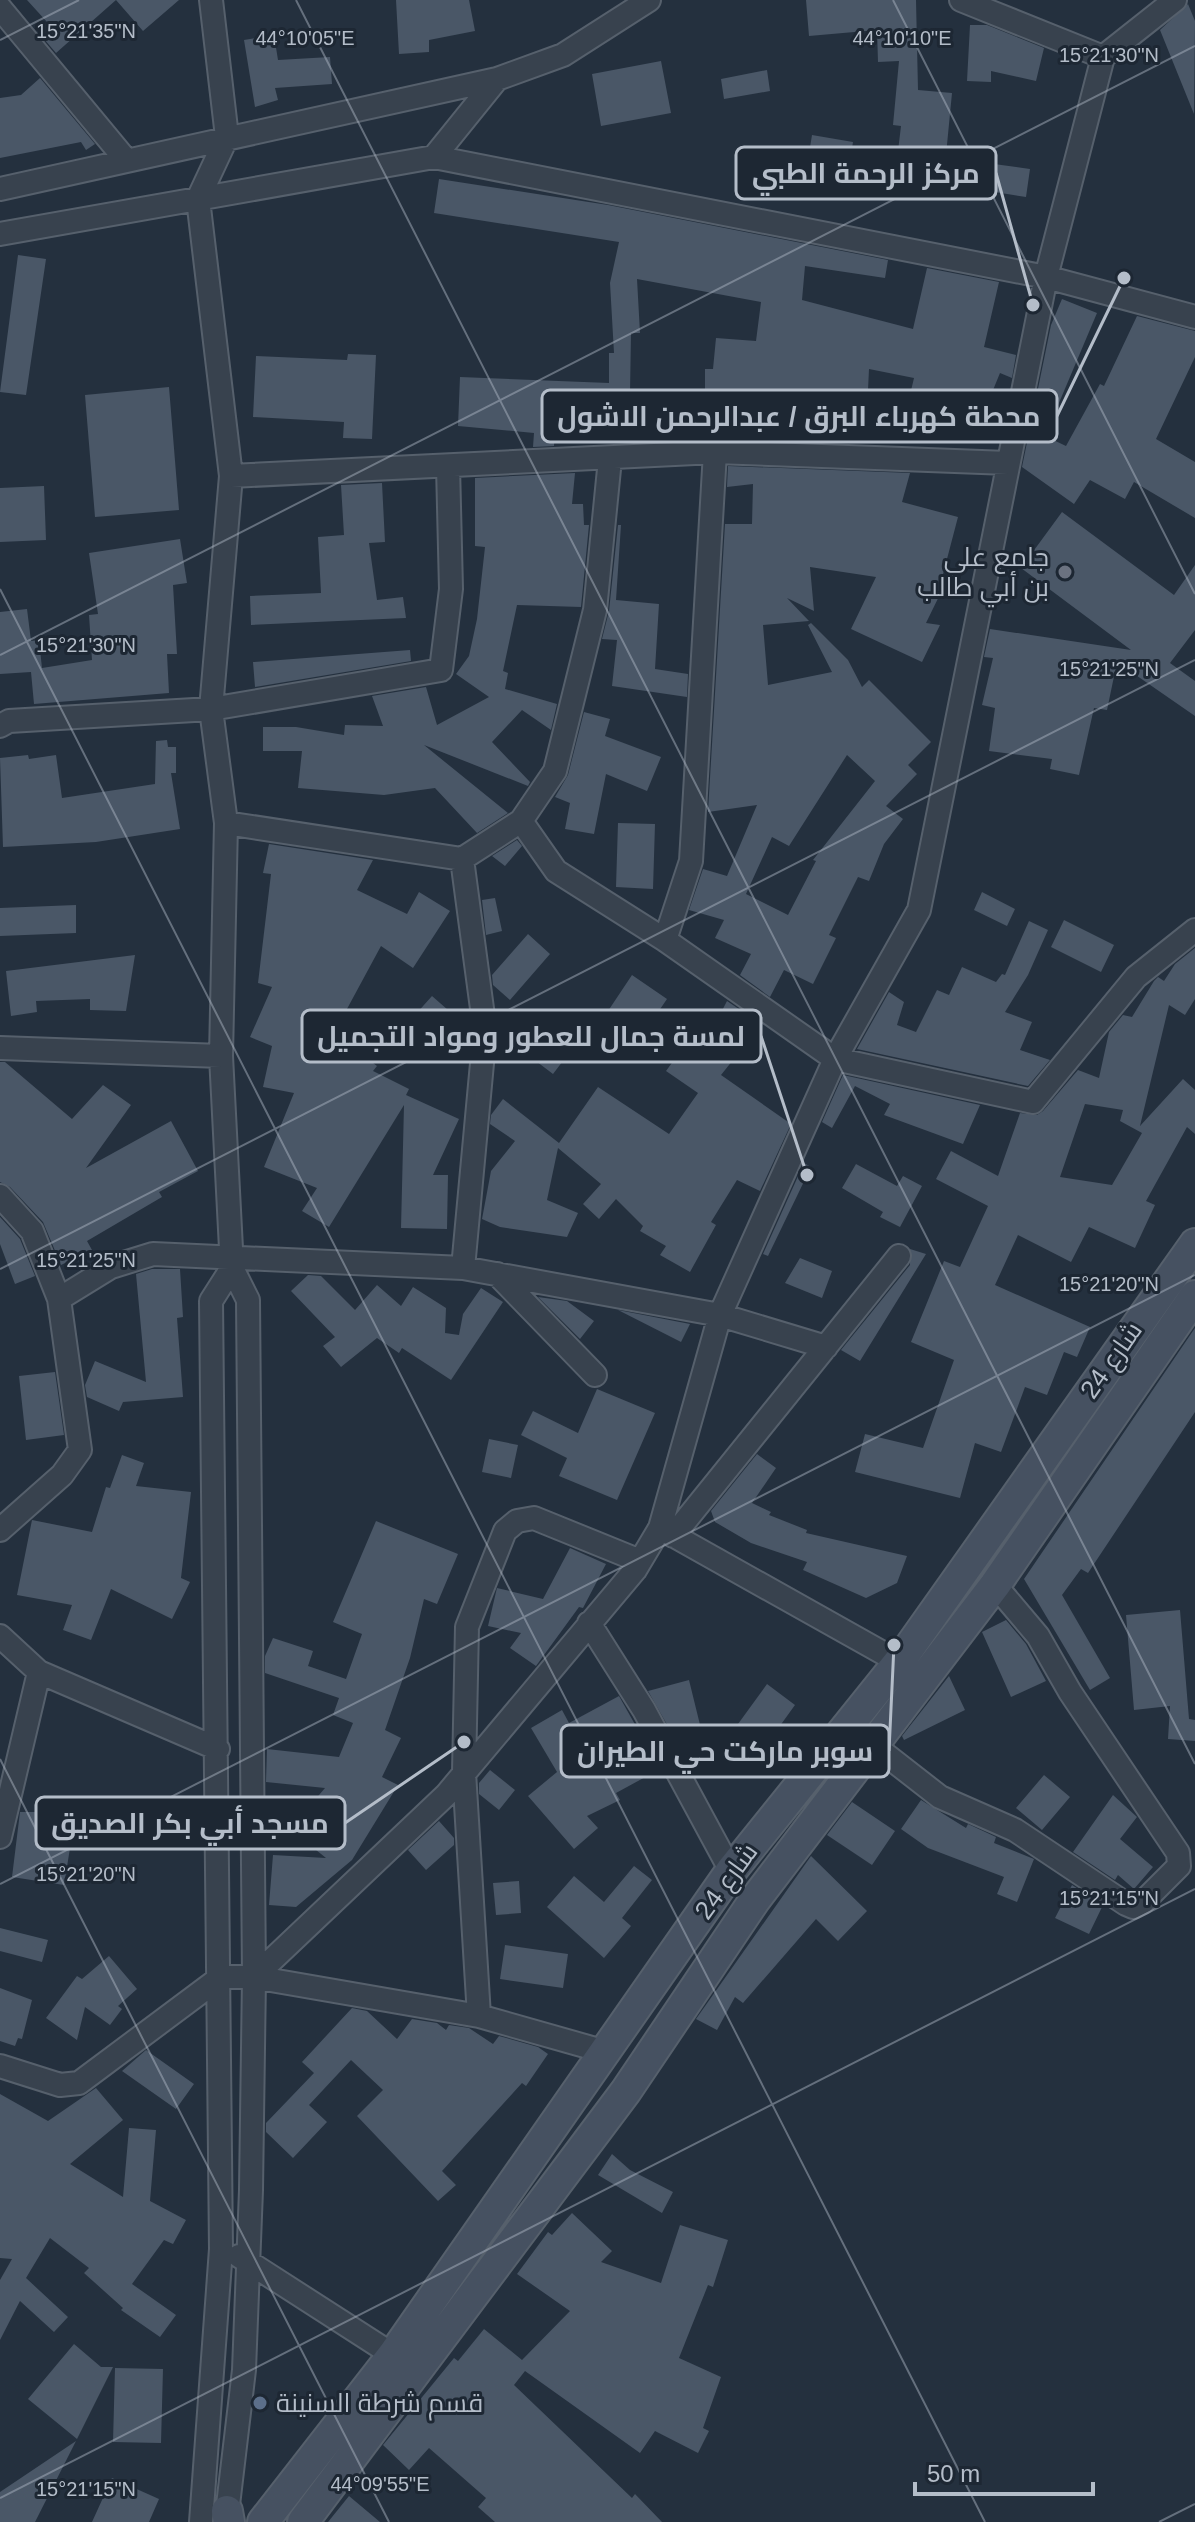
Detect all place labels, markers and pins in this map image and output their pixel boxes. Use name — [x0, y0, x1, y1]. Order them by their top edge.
callout: مركز الرحمة الطبي — [736, 147, 996, 199]
callout: محطة كهرباء البرق / عبدالرحمن الاشول — [542, 390, 1057, 442]
place label: جامع علي بن أبي طالب — [917, 542, 1049, 608]
marker: جامع علي بن أبي طالب — [1056, 563, 1074, 581]
callout: لمسة جمال للعطور ومواد التجميل — [302, 1010, 761, 1062]
callout: سوبر ماركت حي الطيران — [561, 1725, 889, 1777]
callout: مسجد أبي بكر الصديق — [36, 1797, 345, 1849]
place label: قسم شرطة السنينة — [276, 2388, 483, 2421]
marker: قسم شرطة السنينة — [251, 2394, 269, 2412]

